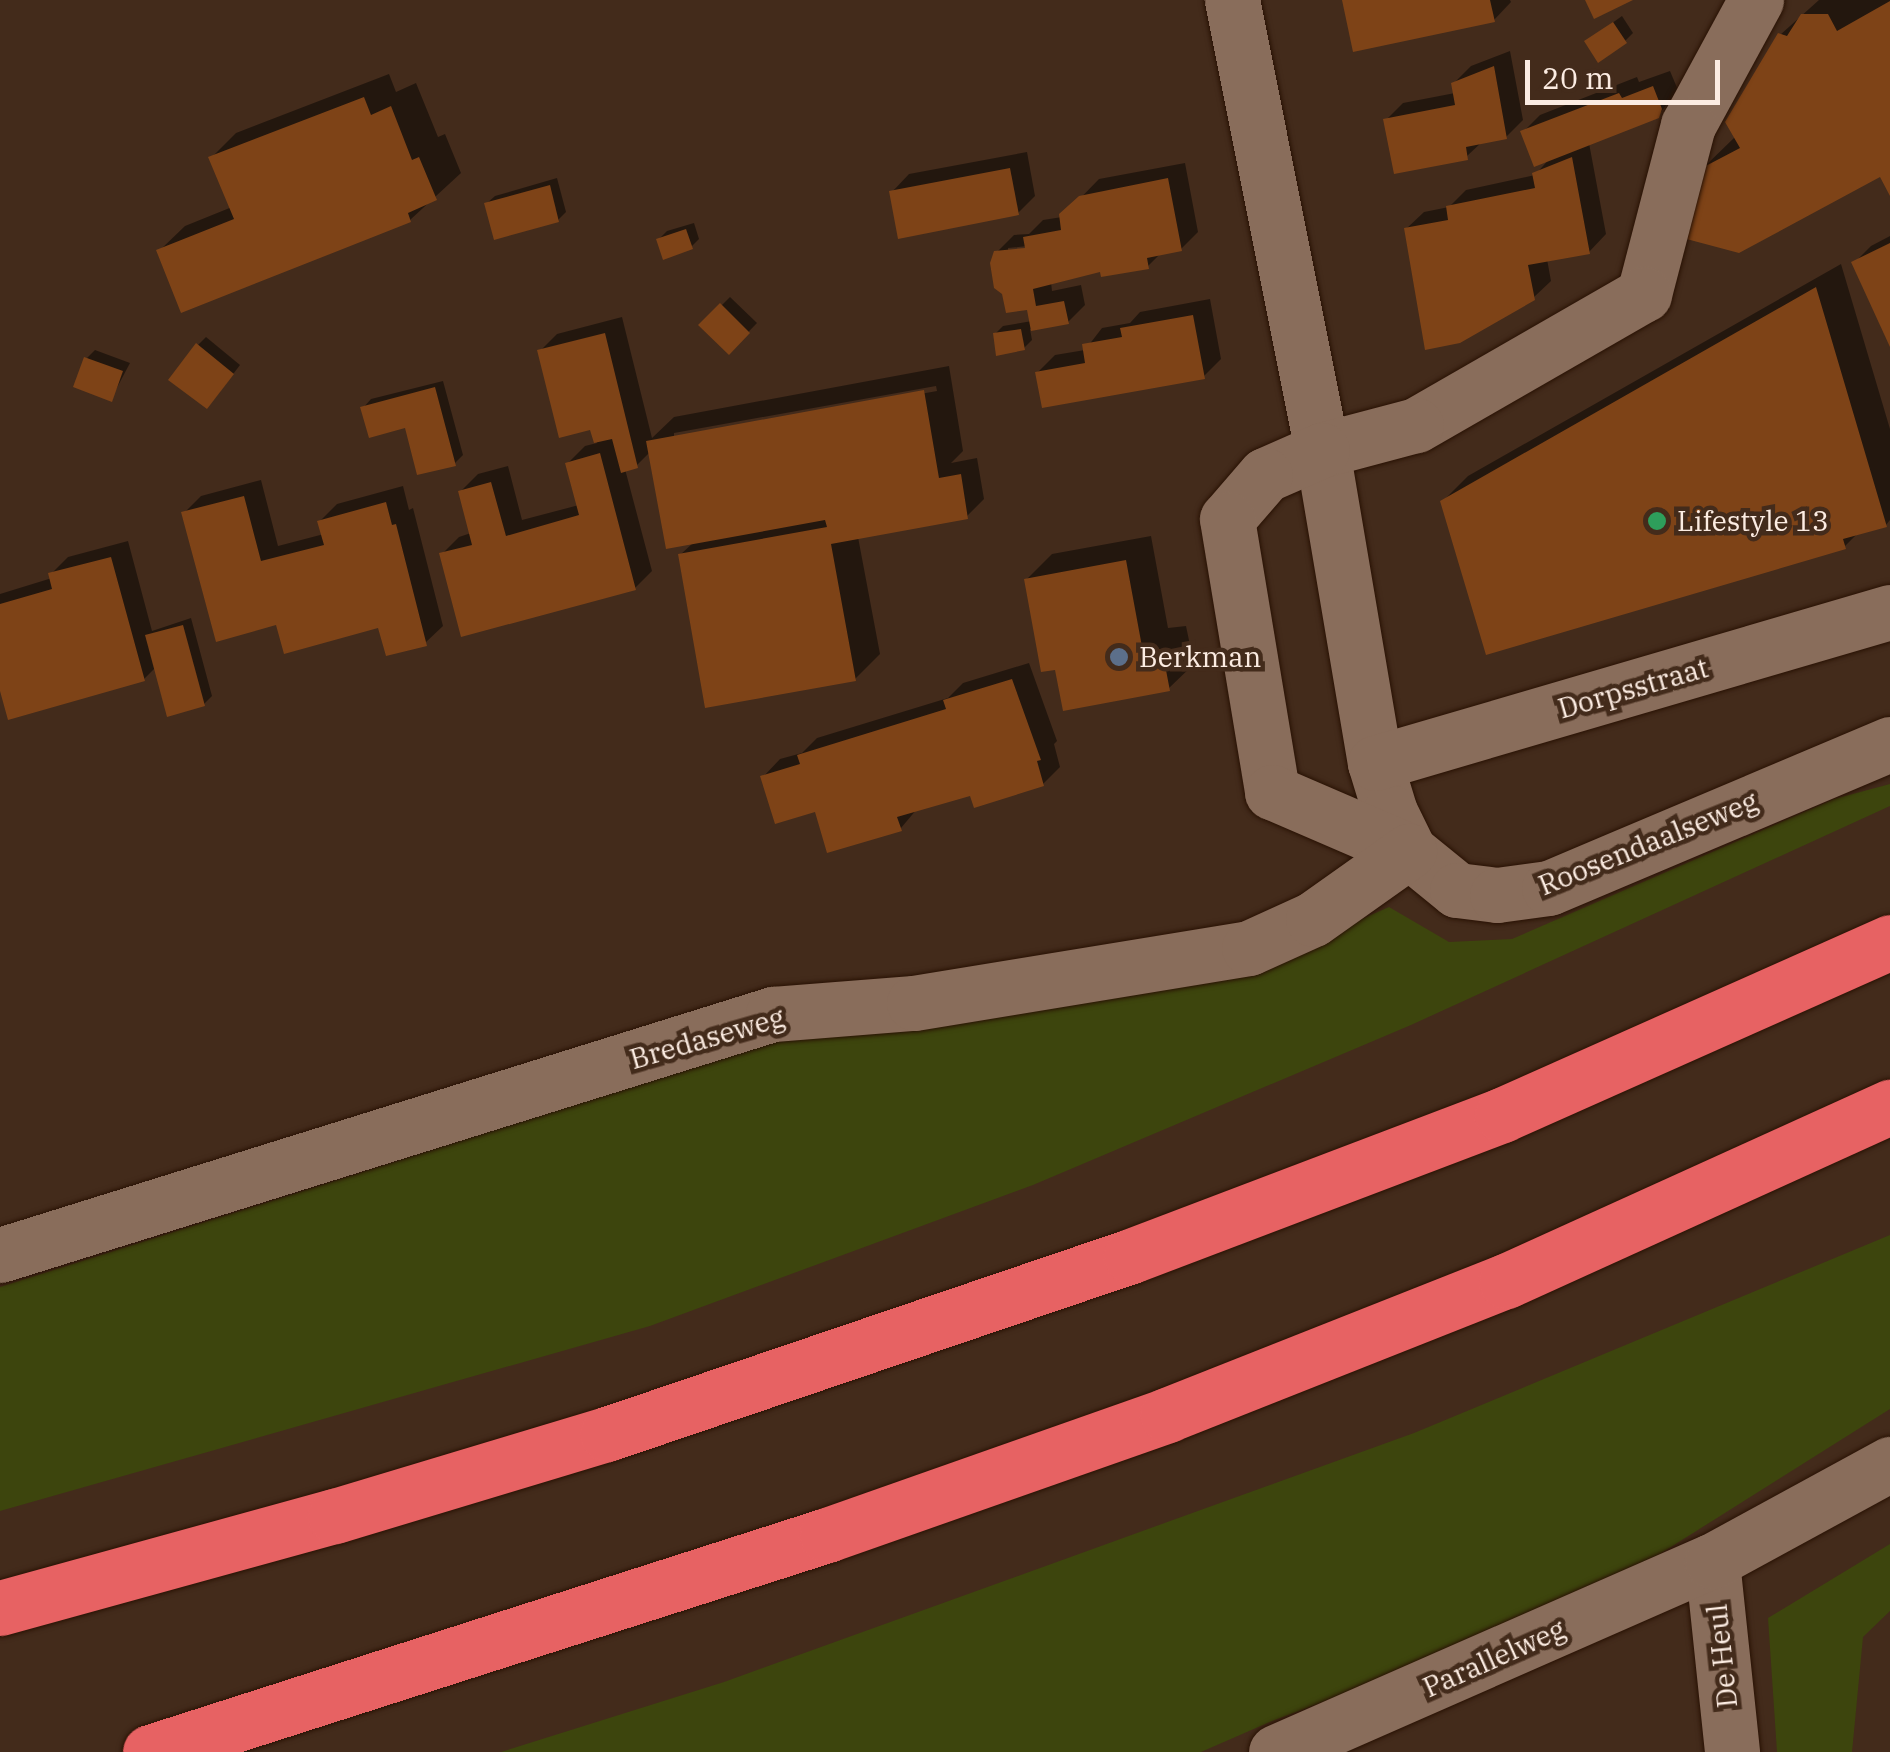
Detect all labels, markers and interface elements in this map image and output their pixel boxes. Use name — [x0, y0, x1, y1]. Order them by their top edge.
scale bar — [1530, 40, 1725, 102]
text: 20 m — [1542, 58, 1614, 97]
place label: Lifestyle 13 — [1677, 504, 1829, 538]
marker: Lifestyle 13 — [1646, 510, 1668, 532]
place label: Berkman — [1139, 640, 1261, 674]
marker: Berkman — [1108, 646, 1130, 668]
street label: Dorpsstraat — [1554, 651, 1712, 725]
street label: Roosendaalseweg — [1534, 784, 1762, 902]
street label: Bredaseweg — [626, 1000, 788, 1076]
street label: De Heul — [1700, 1603, 1744, 1709]
street label: Parallelweg — [1418, 1612, 1570, 1704]

